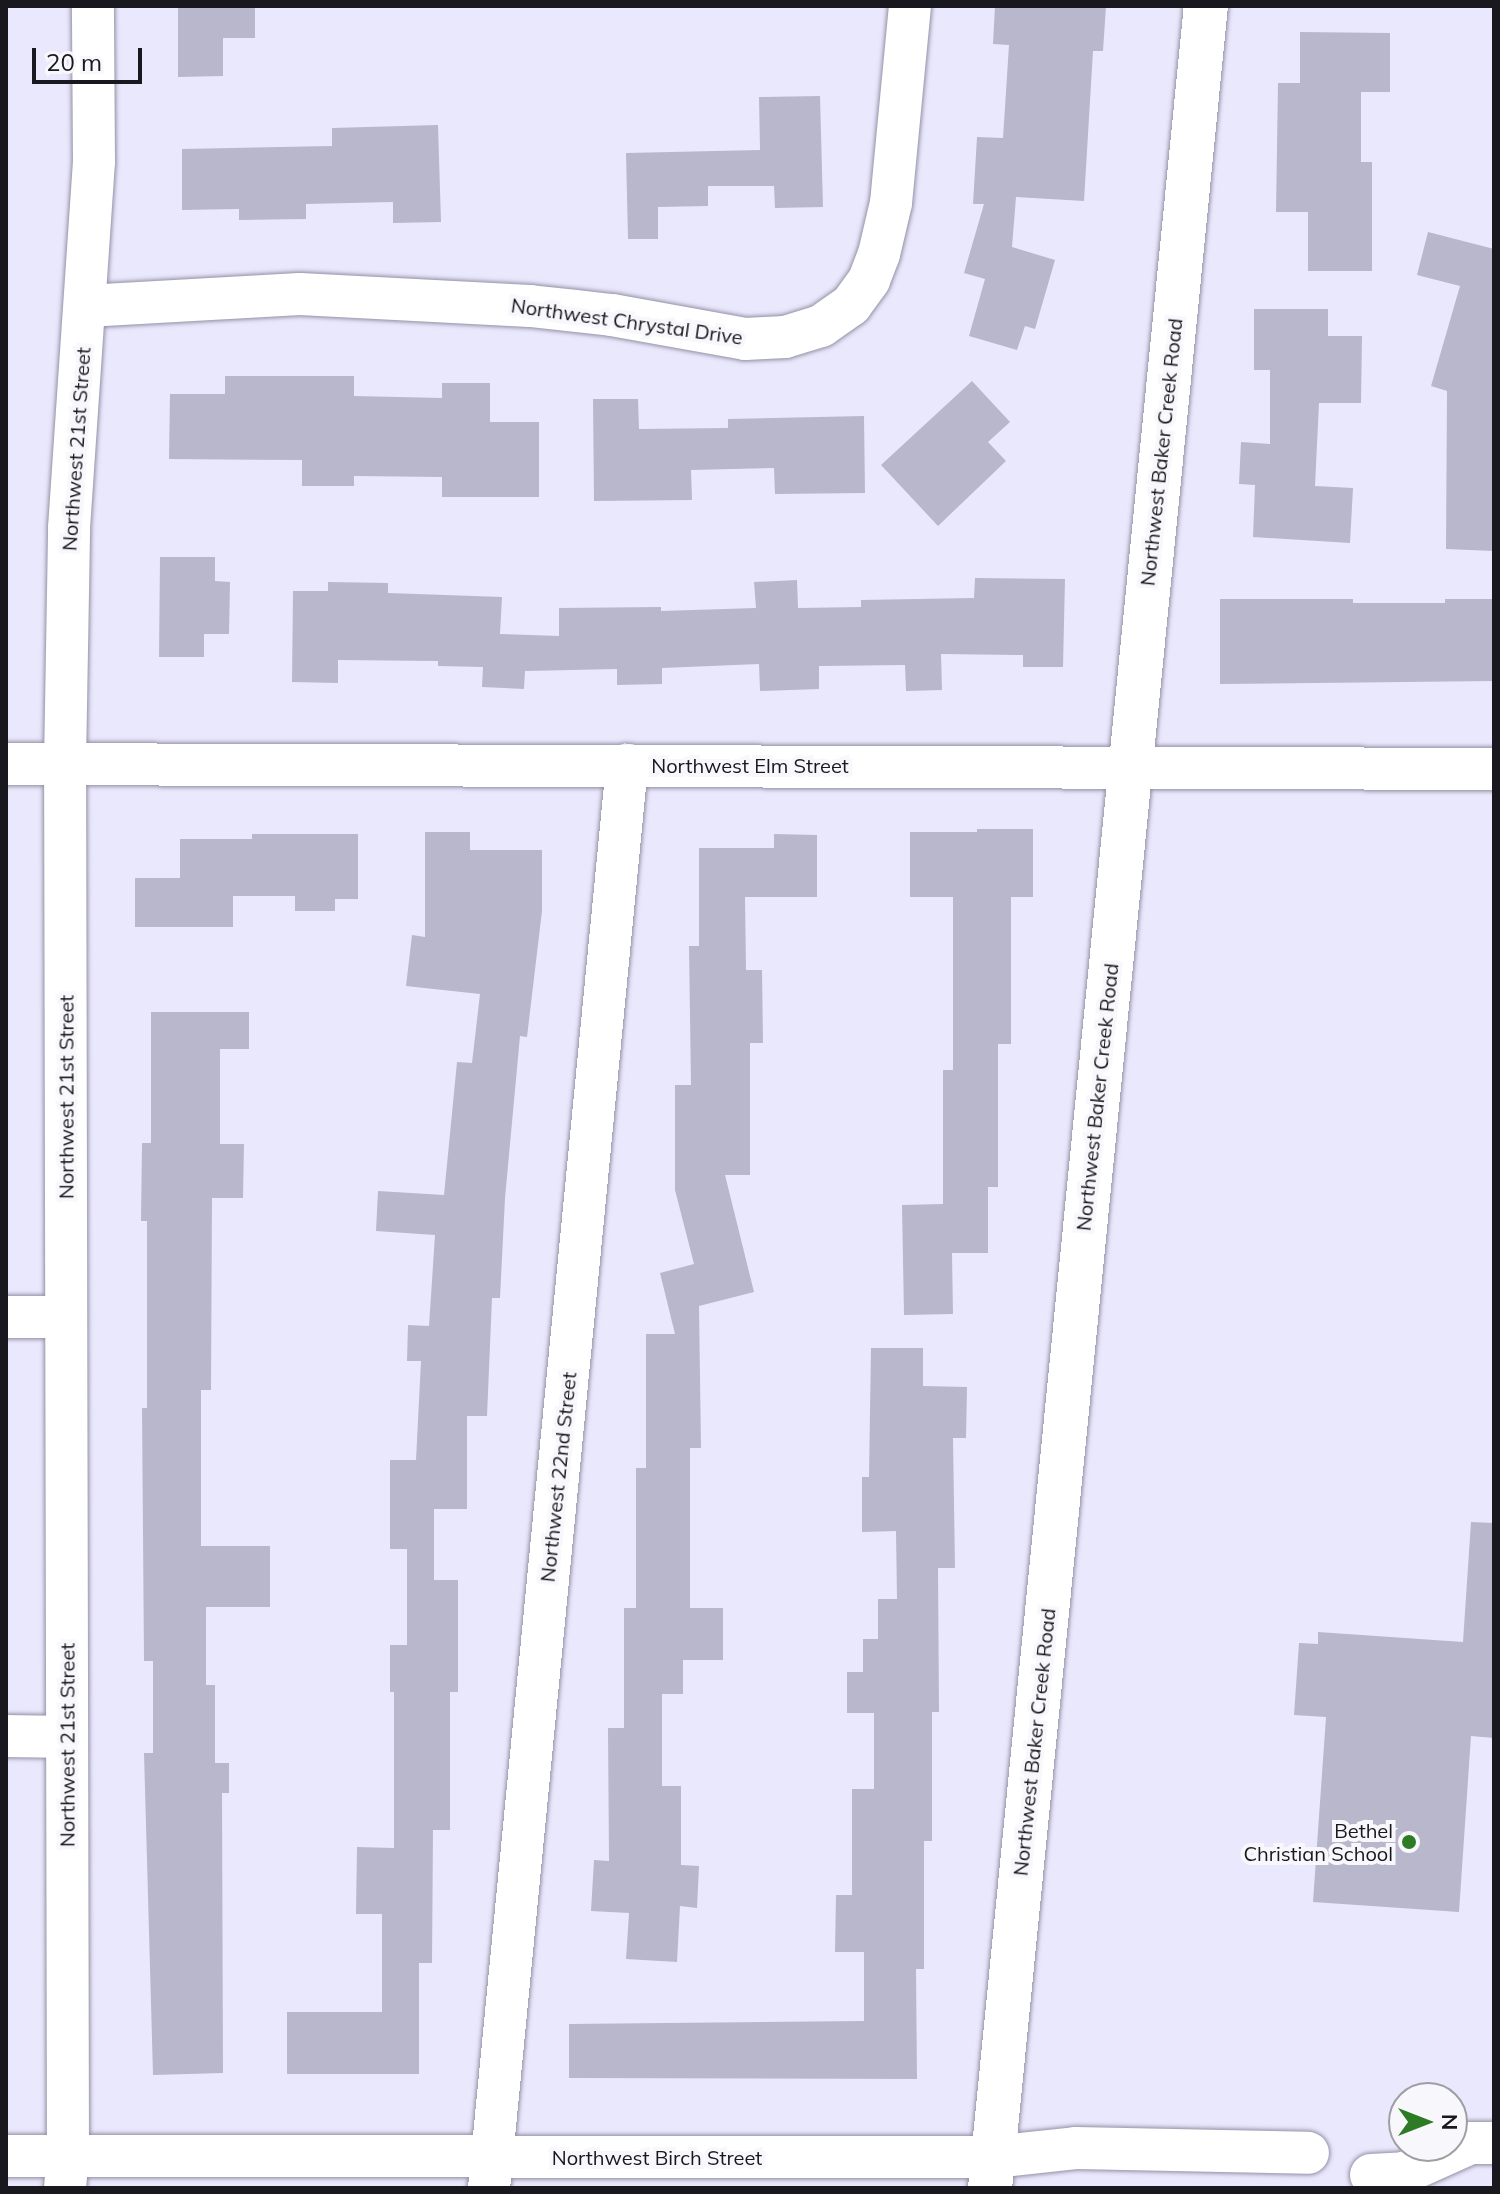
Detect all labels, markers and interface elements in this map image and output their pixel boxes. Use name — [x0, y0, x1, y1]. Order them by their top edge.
scale bar — [36, 32, 146, 82]
text: 20 m — [46, 47, 102, 77]
street label: Northwest Chrystal Drive — [510, 293, 744, 349]
street label: Northwest Baker Creek Road — [1135, 317, 1187, 587]
street label: Northwest 21st Street — [57, 346, 95, 552]
street label: Northwest Elm Street — [651, 753, 849, 777]
street label: Northwest Baker Creek Road — [1071, 962, 1123, 1232]
street label: Northwest 21st Street — [54, 995, 78, 1199]
street label: Northwest 22nd Street — [535, 1371, 581, 1583]
street label: Northwest Baker Creek Road — [1008, 1607, 1060, 1877]
street label: Northwest 21st Street — [55, 1643, 79, 1847]
place label: Bethel Christian School — [1243, 1818, 1393, 1865]
marker: Bethel Christian School — [1400, 1833, 1418, 1851]
north arrow — [1388, 2082, 1468, 2162]
text: N — [1436, 2114, 1464, 2130]
street label: Northwest Birch Street — [552, 2145, 762, 2169]

